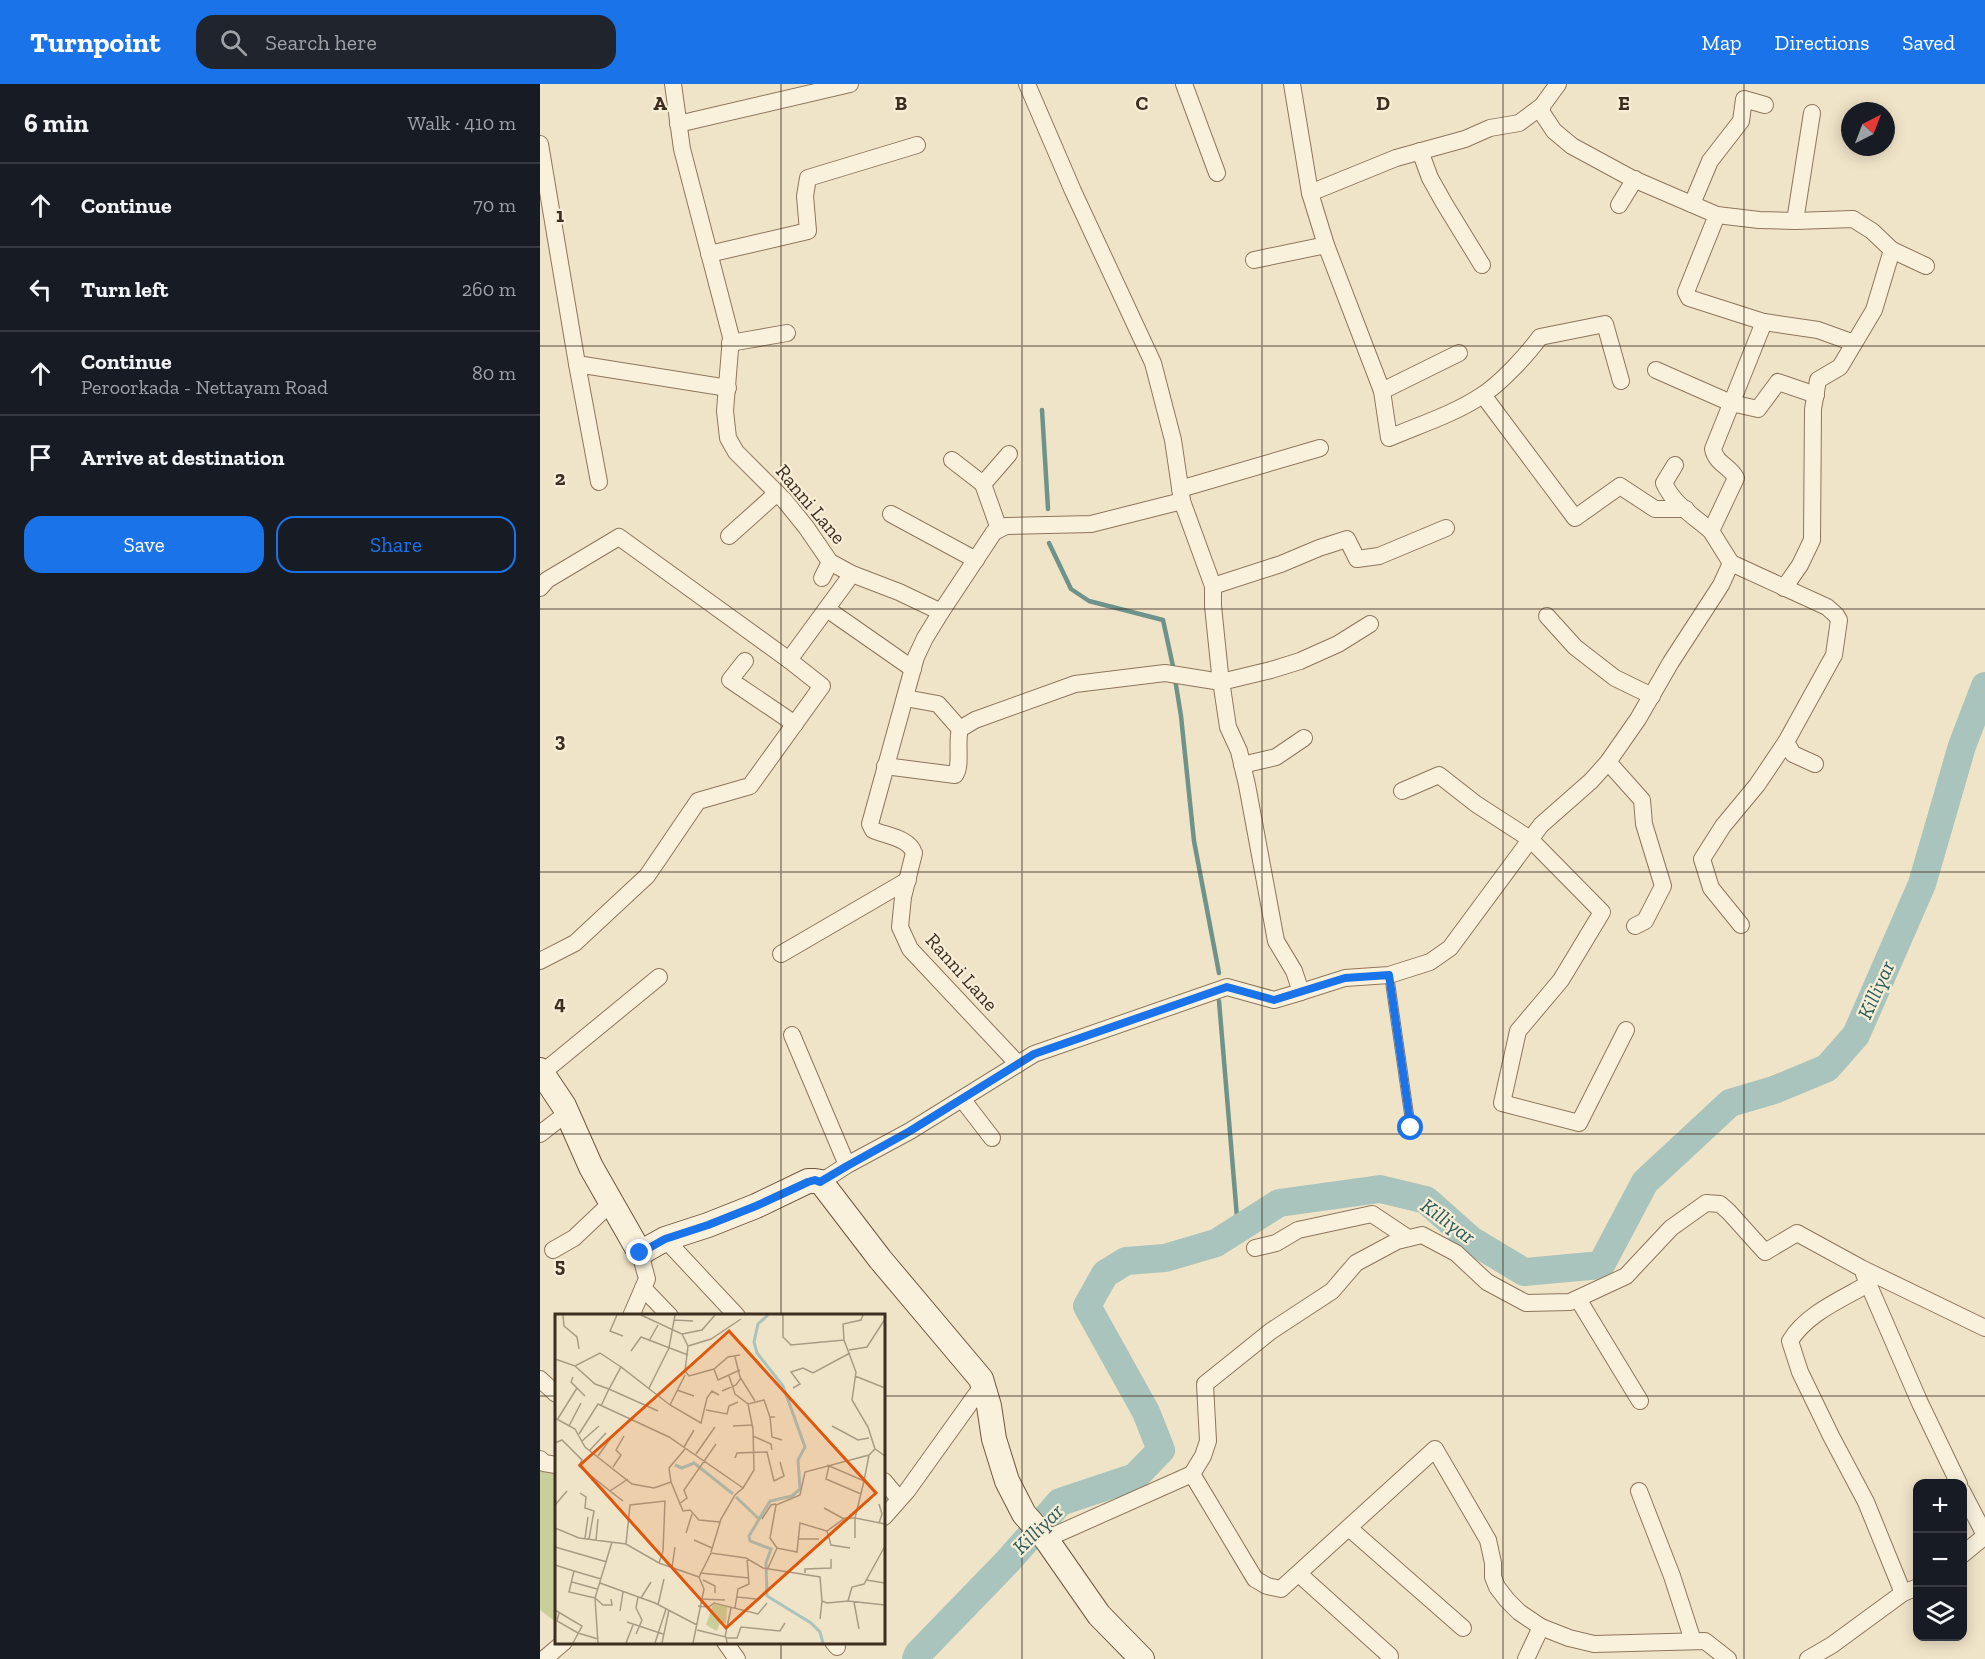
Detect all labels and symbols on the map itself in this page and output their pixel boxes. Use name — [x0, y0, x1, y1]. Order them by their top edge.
text: A — [653, 91, 667, 115]
text: B — [895, 91, 907, 115]
text: C — [1136, 91, 1149, 115]
text: D — [1376, 91, 1390, 115]
text: E — [1618, 91, 1630, 115]
north arrow — [1841, 102, 1895, 156]
text: 1 — [556, 203, 564, 227]
street label: Ranni Lane — [771, 459, 851, 549]
text: 2 — [555, 466, 566, 490]
text: 3 — [555, 728, 566, 752]
street label: Ranni Lane — [921, 928, 1003, 1016]
water label: Killiyar — [1852, 956, 1900, 1023]
text: 4 — [554, 991, 566, 1015]
route start — [1397, 1114, 1423, 1140]
water label: Killiyar — [1416, 1192, 1481, 1249]
route end — [626, 1239, 652, 1265]
text: 5 — [555, 1253, 565, 1277]
inset map — [555, 1314, 885, 1644]
water label: Killiyar — [1007, 1498, 1069, 1559]

